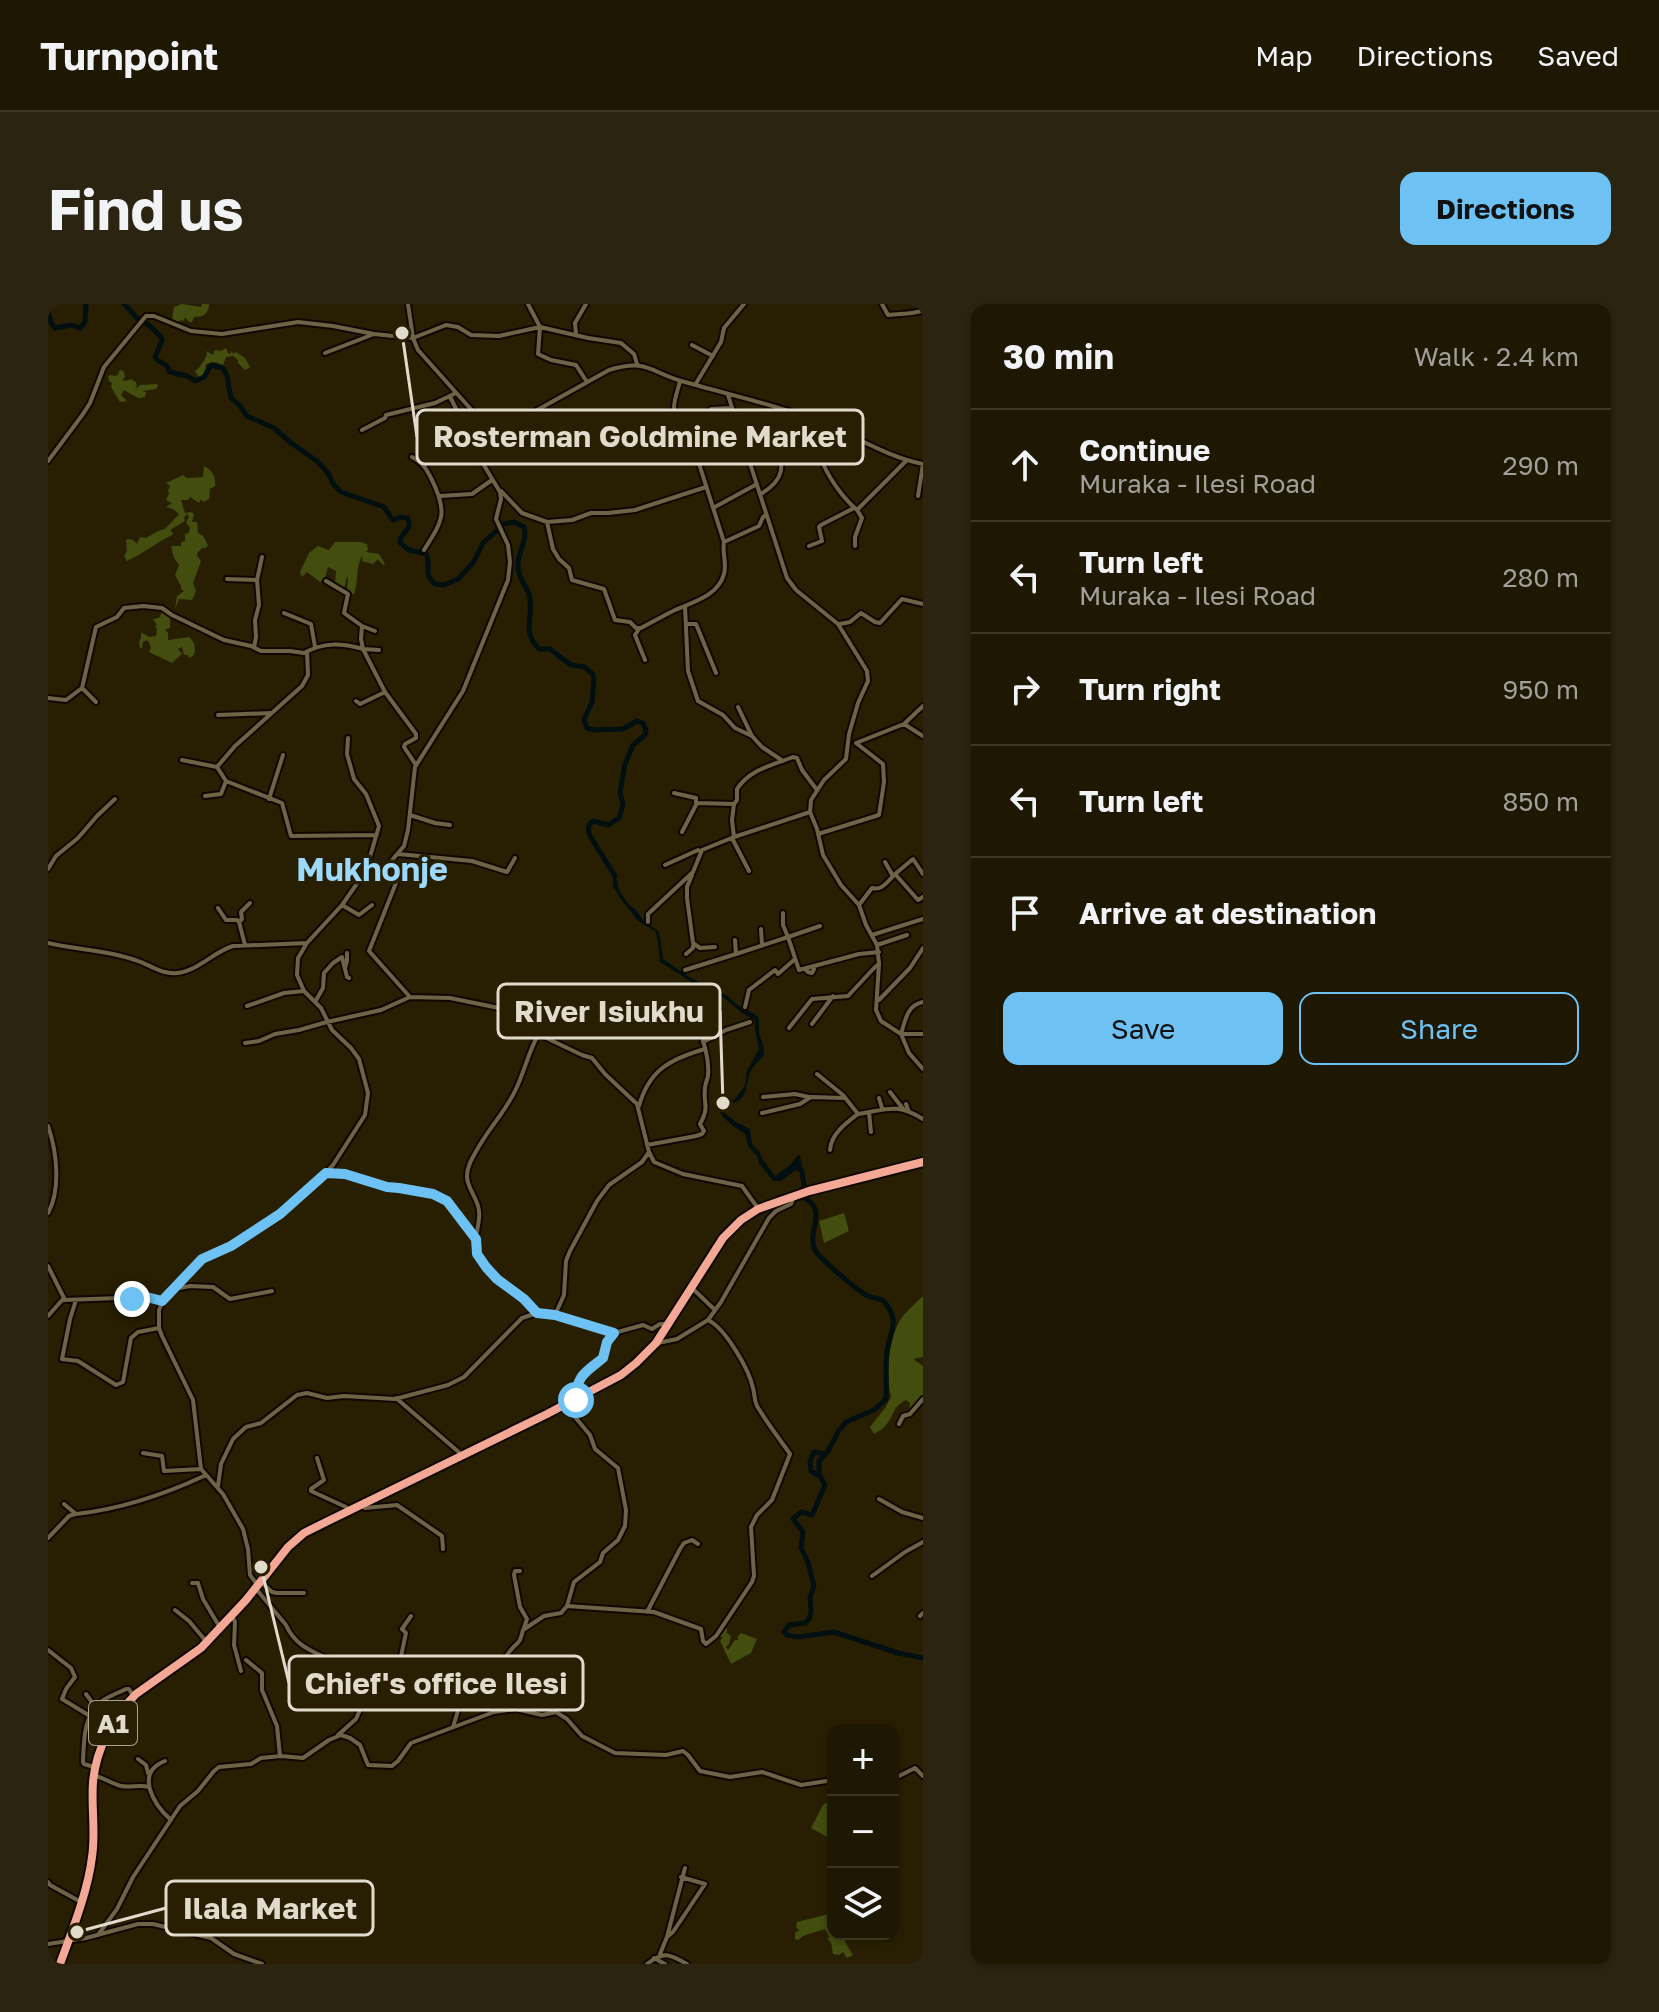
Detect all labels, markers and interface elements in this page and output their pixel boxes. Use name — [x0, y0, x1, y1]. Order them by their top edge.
text: Turnpoint — [40, 33, 218, 78]
text: Map — [1255, 39, 1312, 72]
text: Directions — [1356, 39, 1493, 72]
text: Saved — [1537, 39, 1619, 72]
button: Directions — [1400, 172, 1611, 245]
text: Find us — [48, 175, 244, 242]
text: 30 min — [1003, 336, 1114, 376]
text: Walk · 2.4 km — [1414, 341, 1579, 372]
callout: Rosterman Goldmine Market — [417, 410, 863, 464]
text: Rosterman Goldmine Market — [433, 418, 847, 454]
text: Continue — [1079, 432, 1210, 468]
icon: ahead — [1003, 443, 1047, 487]
text: 290 m — [1503, 450, 1579, 481]
text: Muraka - Ilesi Road — [1079, 468, 1316, 499]
text: Turn left — [1079, 544, 1204, 580]
icon: left — [1003, 555, 1047, 599]
text: 280 m — [1502, 562, 1579, 593]
text: Muraka - Ilesi Road — [1079, 580, 1316, 611]
icon: right — [1003, 667, 1047, 711]
text: Turn right — [1079, 671, 1221, 707]
text: 950 m — [1503, 674, 1579, 705]
icon: left — [1003, 779, 1047, 823]
text: Turn left — [1079, 783, 1204, 819]
text: 850 m — [1502, 786, 1579, 817]
district label: Mukhonje — [296, 850, 448, 888]
icon: arrive — [1003, 891, 1047, 935]
text: Arrive at destination — [1079, 895, 1376, 931]
callout: River Isiukhu — [498, 984, 720, 1038]
button: Save — [1003, 992, 1283, 1065]
button: Share — [1299, 992, 1579, 1065]
text: River Isiukhu — [514, 993, 704, 1029]
route end — [114, 1281, 150, 1317]
route start — [558, 1382, 594, 1418]
callout: Chief's office Ilesi — [289, 1656, 583, 1710]
text: Chief's office Ilesi — [305, 1665, 567, 1701]
road number: A1 — [89, 1701, 137, 1745]
map controls — [827, 1724, 899, 1940]
button: + — [827, 1724, 899, 1796]
button: − — [827, 1796, 899, 1868]
button: layers — [827, 1868, 899, 1940]
callout: Ilala Market — [166, 1881, 373, 1935]
text: Ilala Market — [183, 1890, 357, 1926]

